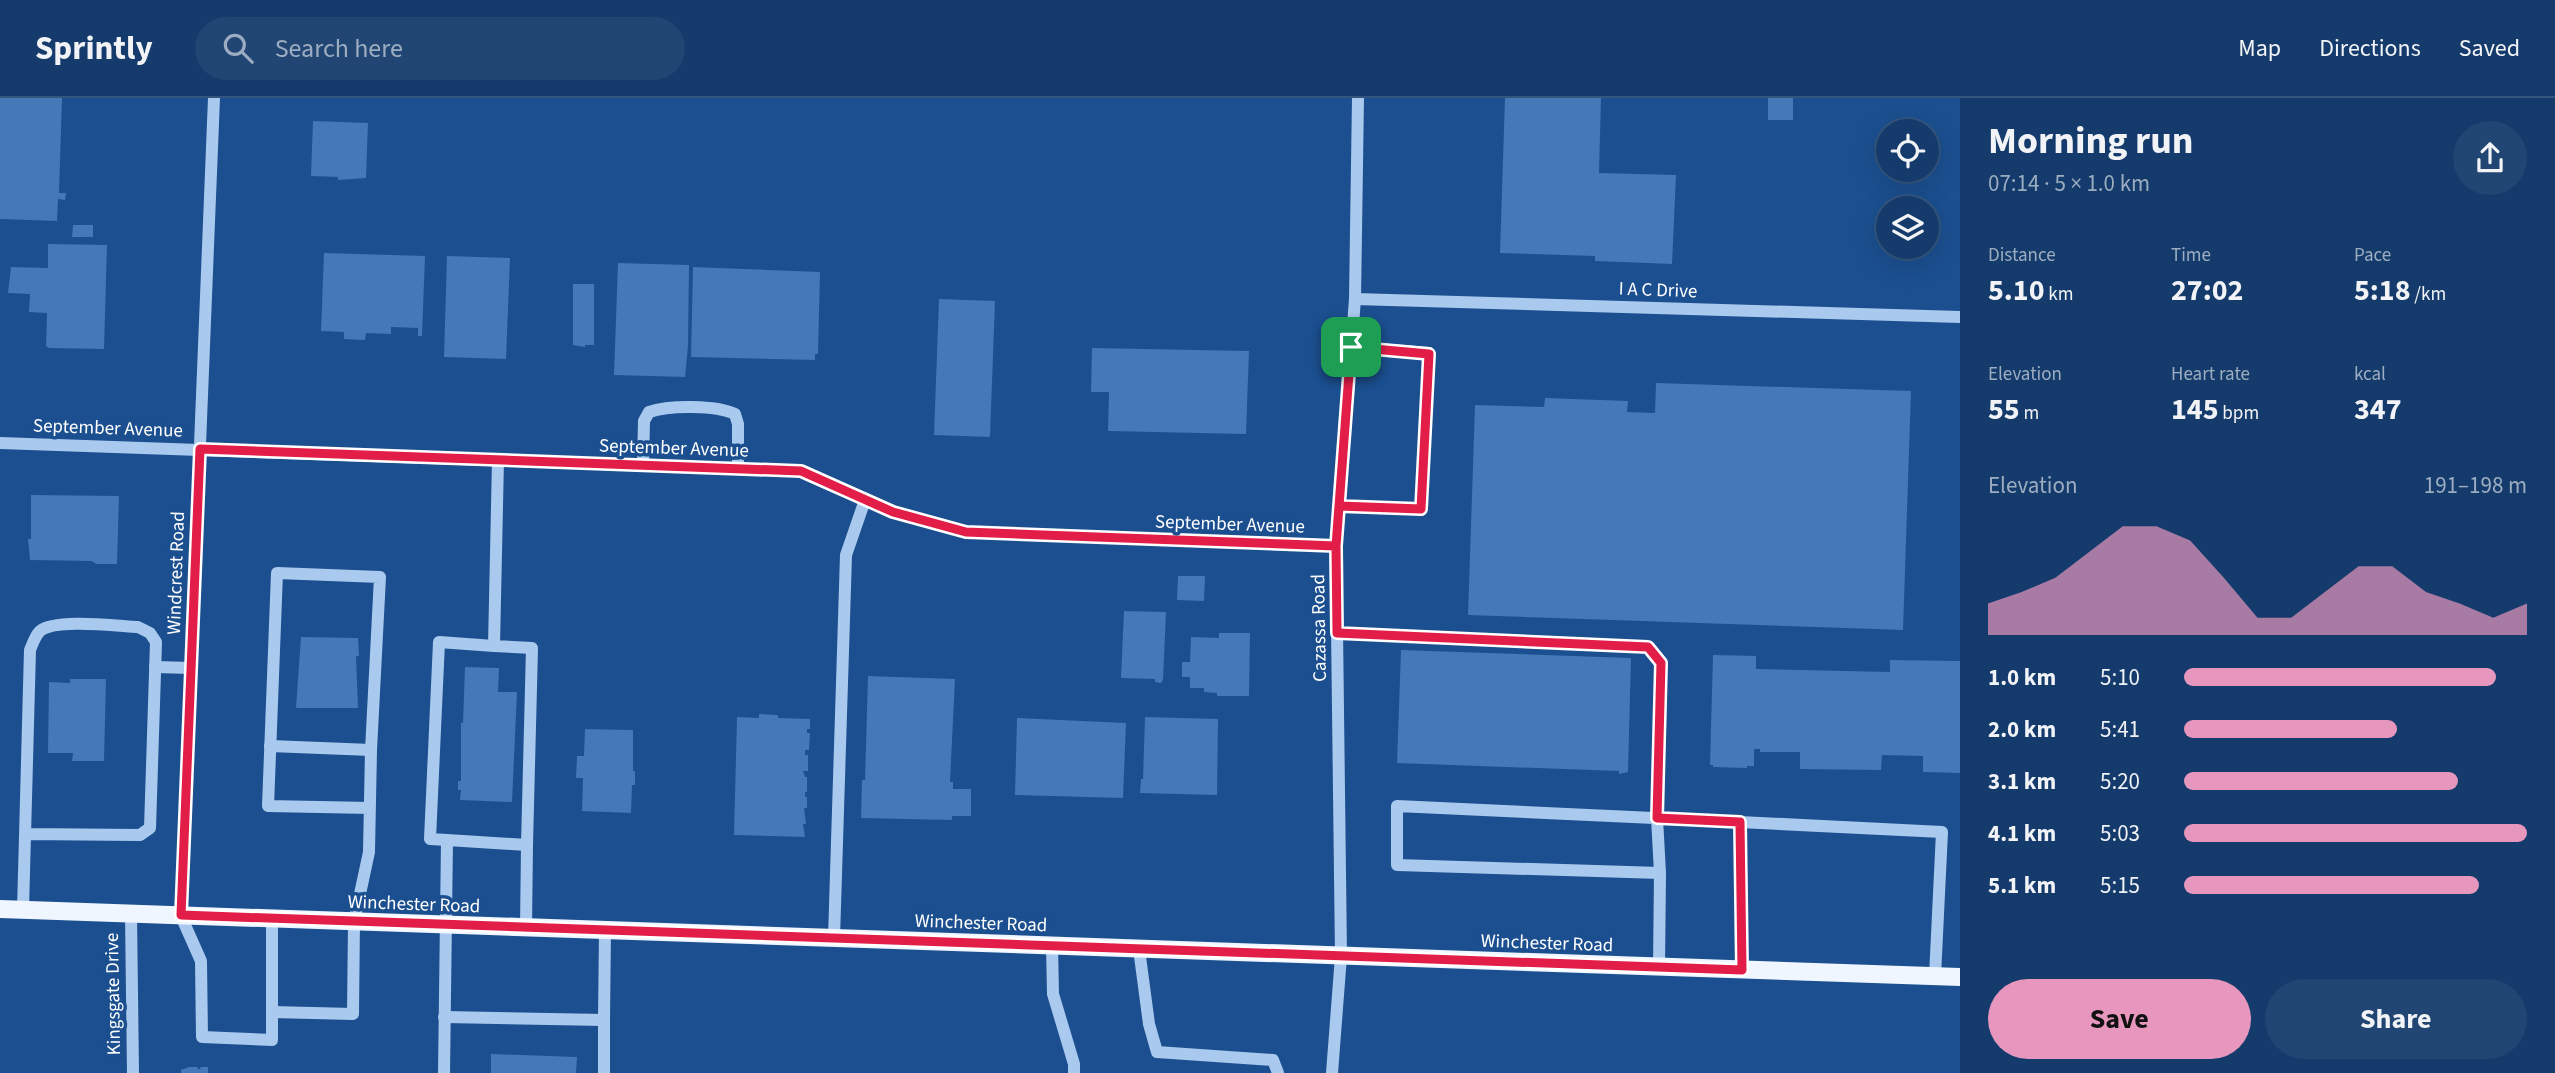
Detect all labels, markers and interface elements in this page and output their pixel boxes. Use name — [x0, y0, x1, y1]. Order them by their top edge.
search box — [195, 17, 685, 80]
text: Sprintly — [35, 25, 153, 72]
icon: search — [219, 29, 257, 67]
text: Search here — [275, 30, 403, 67]
text: Map — [2238, 31, 2281, 66]
text: Directions — [2319, 31, 2421, 66]
text: Saved — [2459, 31, 2520, 66]
text: Morning run — [1988, 114, 2193, 168]
map controls — [1876, 119, 1939, 259]
button: locate — [1876, 119, 1939, 182]
button: share — [2453, 121, 2527, 195]
text: 07:14 · 5 × 1.0 km — [1988, 167, 2150, 200]
button: layers — [1876, 196, 1939, 259]
text: Distance — [1988, 242, 2056, 269]
text: Time — [2171, 242, 2211, 269]
text: Pace — [2354, 242, 2391, 269]
text: 5.10 — [1988, 269, 2045, 312]
text: 27:02 — [2171, 269, 2243, 312]
text: 5:18 — [2354, 269, 2411, 312]
street label: I A C Drive — [1618, 276, 1698, 305]
text: km — [2045, 281, 2074, 308]
text: /km — [2411, 281, 2446, 308]
pin — [1321, 317, 1381, 377]
icon: arrive — [1332, 328, 1370, 366]
text: Elevation — [1988, 361, 2062, 388]
text: Heart rate — [2171, 361, 2250, 388]
text: kcal — [2354, 361, 2386, 388]
text: 55 — [1988, 388, 2020, 431]
text: 145 — [2171, 388, 2219, 431]
text: 347 — [2354, 388, 2402, 431]
text: m — [2020, 400, 2039, 427]
text: bpm — [2219, 400, 2259, 427]
street label: September Avenue — [33, 412, 183, 445]
street label: September Avenue — [599, 432, 749, 465]
text: Elevation — [1988, 469, 2078, 502]
text: 191–198 m — [2424, 469, 2527, 502]
street label: September Avenue — [1155, 508, 1305, 541]
street label: Windcrest Road — [161, 511, 192, 635]
street label: Cazassa Road — [1305, 574, 1334, 682]
text: 1.0 km — [1988, 661, 2056, 694]
text: 5:10 — [2100, 661, 2140, 694]
text: 2.0 km — [1988, 713, 2056, 746]
text: 5:41 — [2100, 713, 2140, 746]
text: 3.1 km — [1988, 765, 2056, 798]
text: 5:20 — [2100, 765, 2140, 798]
text: 4.1 km — [1988, 817, 2056, 850]
text: 5:03 — [2100, 817, 2140, 850]
text: 5.1 km — [1988, 869, 2056, 902]
text: 5:15 — [2100, 869, 2140, 902]
street label: Winchester Road — [347, 889, 481, 920]
street label: Winchester Road — [914, 908, 1048, 939]
street label: Winchester Road — [1480, 928, 1614, 959]
street label: Kingsgate Drive — [99, 932, 128, 1056]
button: Save — [1988, 979, 2251, 1059]
button: Share — [2265, 979, 2527, 1059]

